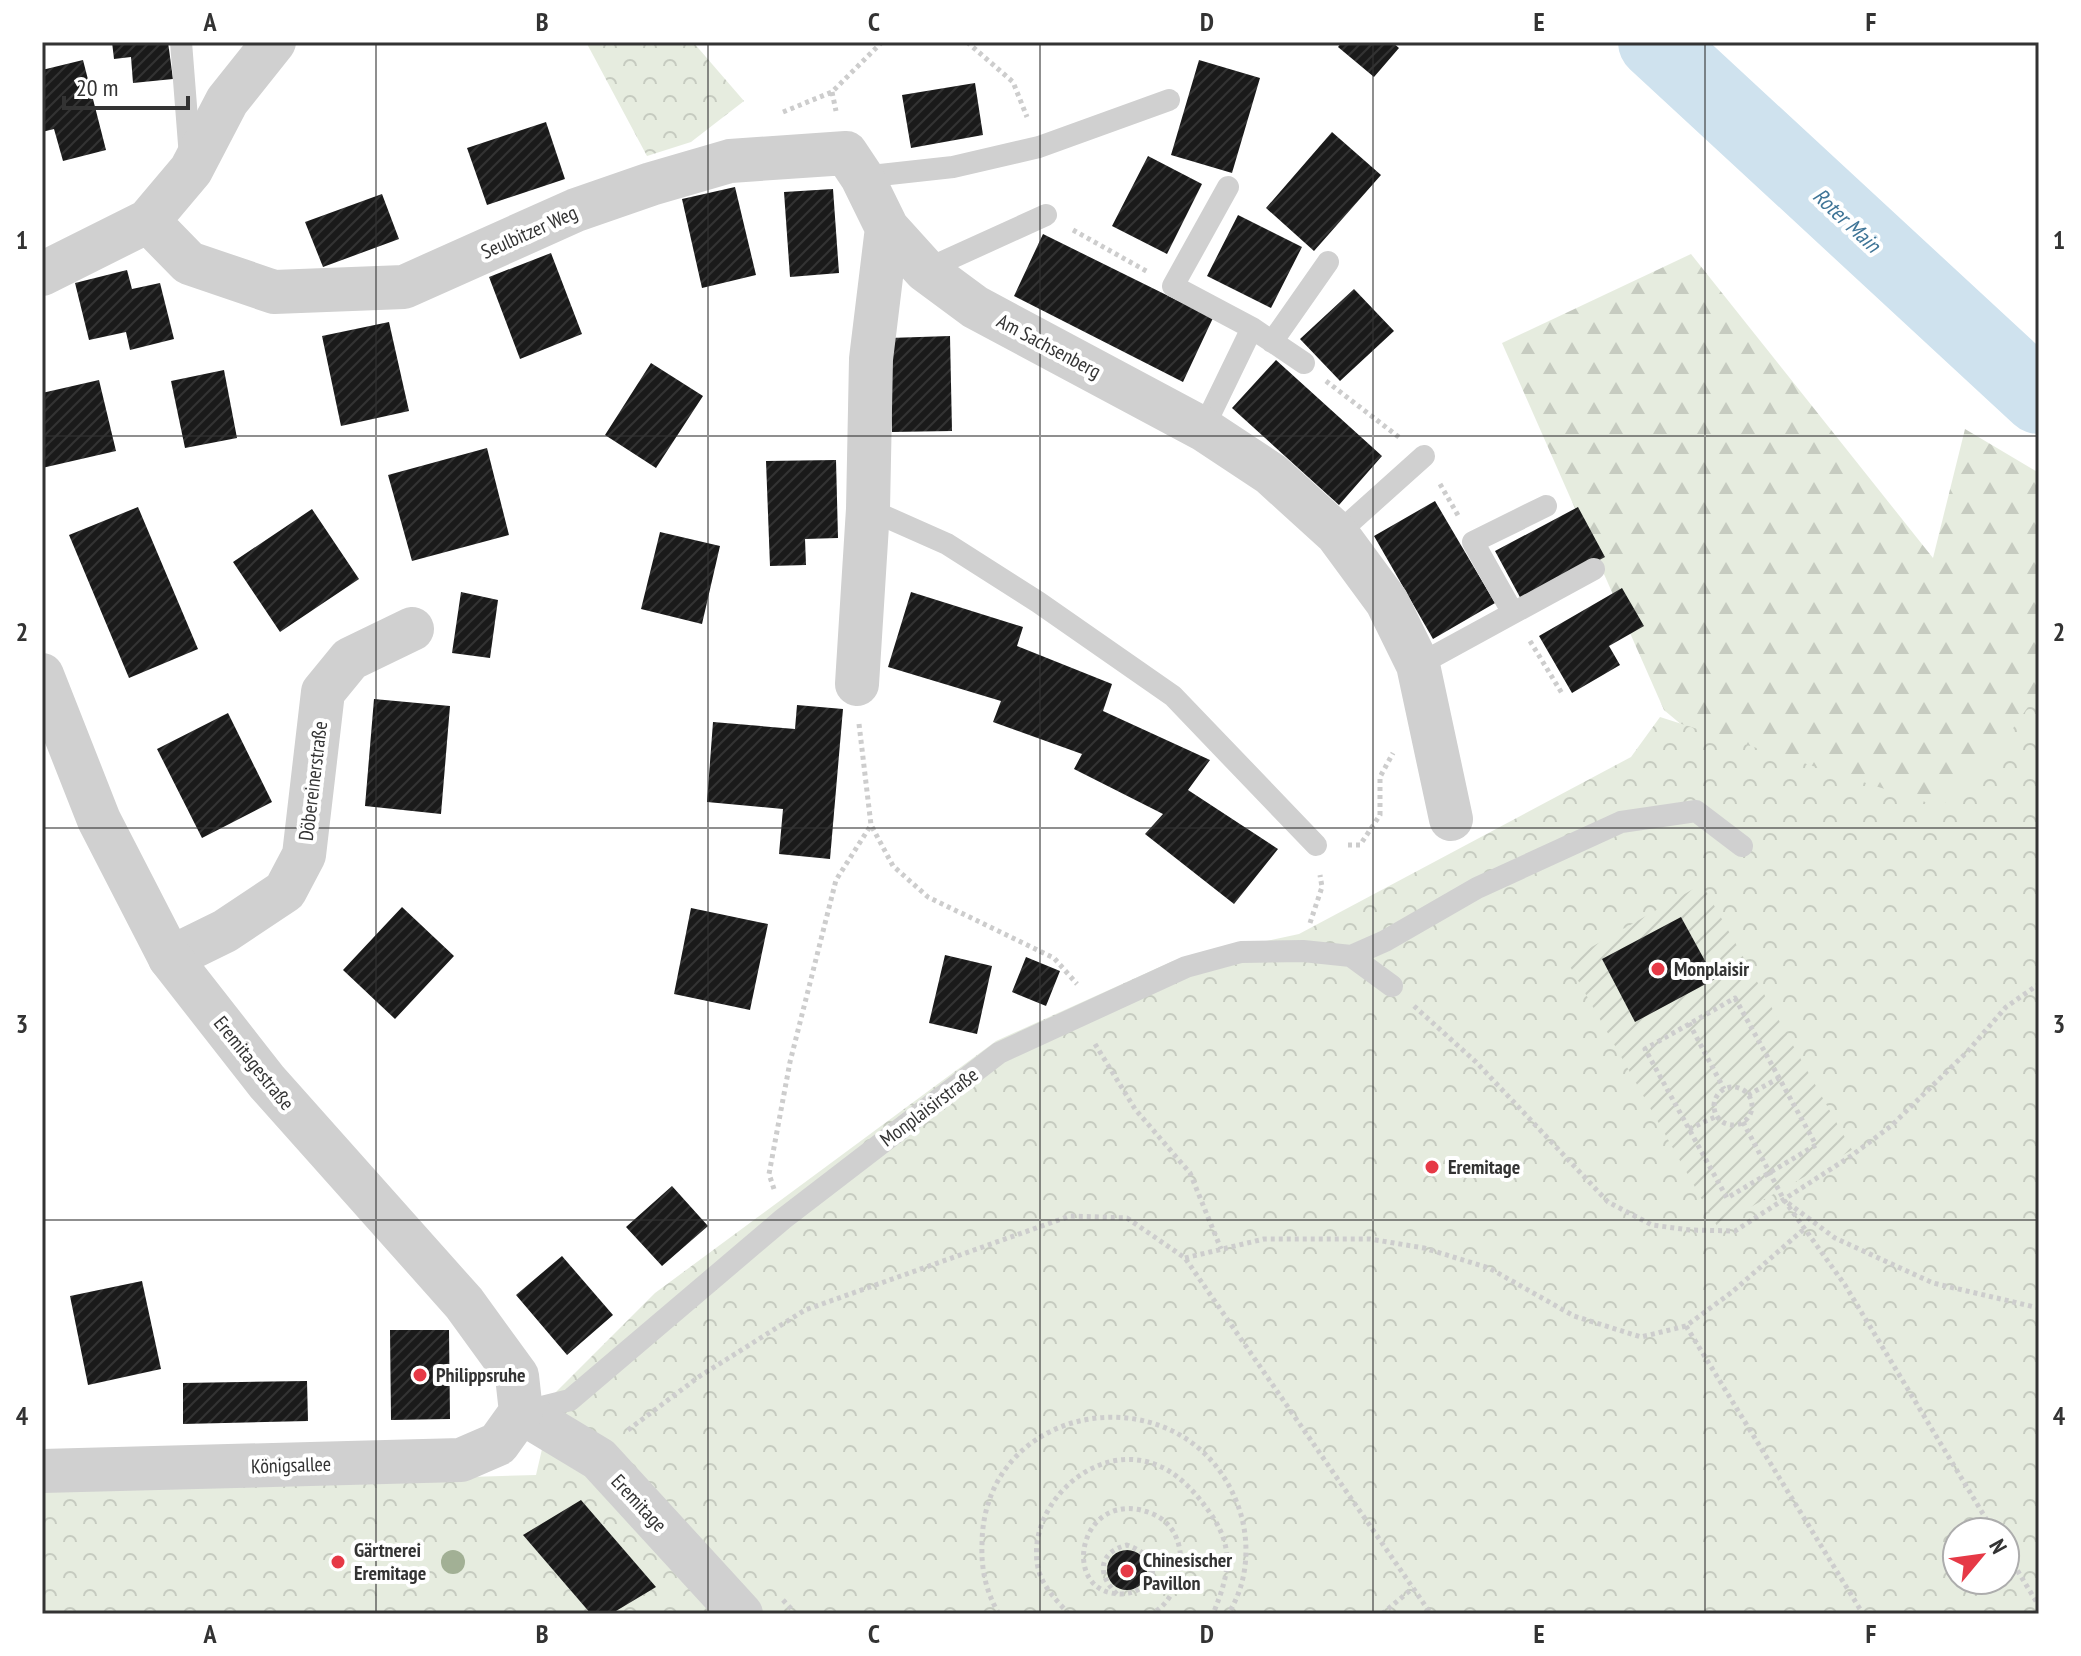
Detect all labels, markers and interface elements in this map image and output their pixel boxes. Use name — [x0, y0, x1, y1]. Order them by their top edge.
text: A — [202, 5, 217, 38]
text: B — [536, 5, 549, 38]
text: C — [868, 5, 880, 38]
text: D — [1200, 5, 1214, 38]
text: E — [1533, 5, 1545, 38]
text: F — [1866, 5, 1877, 38]
scale bar — [64, 60, 188, 110]
text: 20 m — [76, 72, 118, 103]
water label: Roter Main — [1807, 182, 1888, 259]
street label: Seulbitzer Weg — [477, 199, 581, 265]
text: 1 — [16, 223, 28, 256]
text: 1 — [2053, 223, 2065, 256]
street label: Am Sachsenberg — [993, 308, 1105, 384]
text: 2 — [16, 615, 28, 648]
text: 2 — [2053, 615, 2065, 648]
street label: Döbereinerstraße — [293, 720, 333, 842]
place label: Monplaisir — [1674, 956, 1749, 982]
marker: Monplaisir — [1649, 960, 1667, 978]
text: 3 — [16, 1007, 28, 1040]
text: 3 — [2053, 1007, 2065, 1040]
street label: Eremitagestraße — [208, 1011, 300, 1115]
street label: Monplaisirstraße — [875, 1062, 983, 1152]
place label: Eremitage — [1448, 1154, 1520, 1180]
marker: Eremitage — [1423, 1158, 1441, 1176]
place label: Philippsruhe — [436, 1362, 526, 1388]
marker: Philippsruhe — [411, 1366, 429, 1384]
text: 4 — [16, 1399, 29, 1432]
text: 4 — [2053, 1399, 2066, 1432]
street label: Königsallee — [251, 1451, 331, 1479]
street label: Eremitage — [606, 1469, 672, 1537]
north arrow — [1941, 1516, 2021, 1596]
text: N — [1983, 1534, 2014, 1558]
place label: Gärtnerei Eremitage — [354, 1537, 426, 1586]
place label: Chinesischer Pavillon — [1143, 1547, 1232, 1596]
marker: Gärtnerei Eremitage — [329, 1553, 347, 1571]
marker: Chinesischer Pavillon — [1118, 1562, 1136, 1580]
text: A — [202, 1617, 217, 1650]
text: B — [536, 1617, 549, 1650]
text: C — [868, 1617, 880, 1650]
text: D — [1200, 1617, 1214, 1650]
text: E — [1533, 1617, 1545, 1650]
text: F — [1866, 1617, 1877, 1650]

